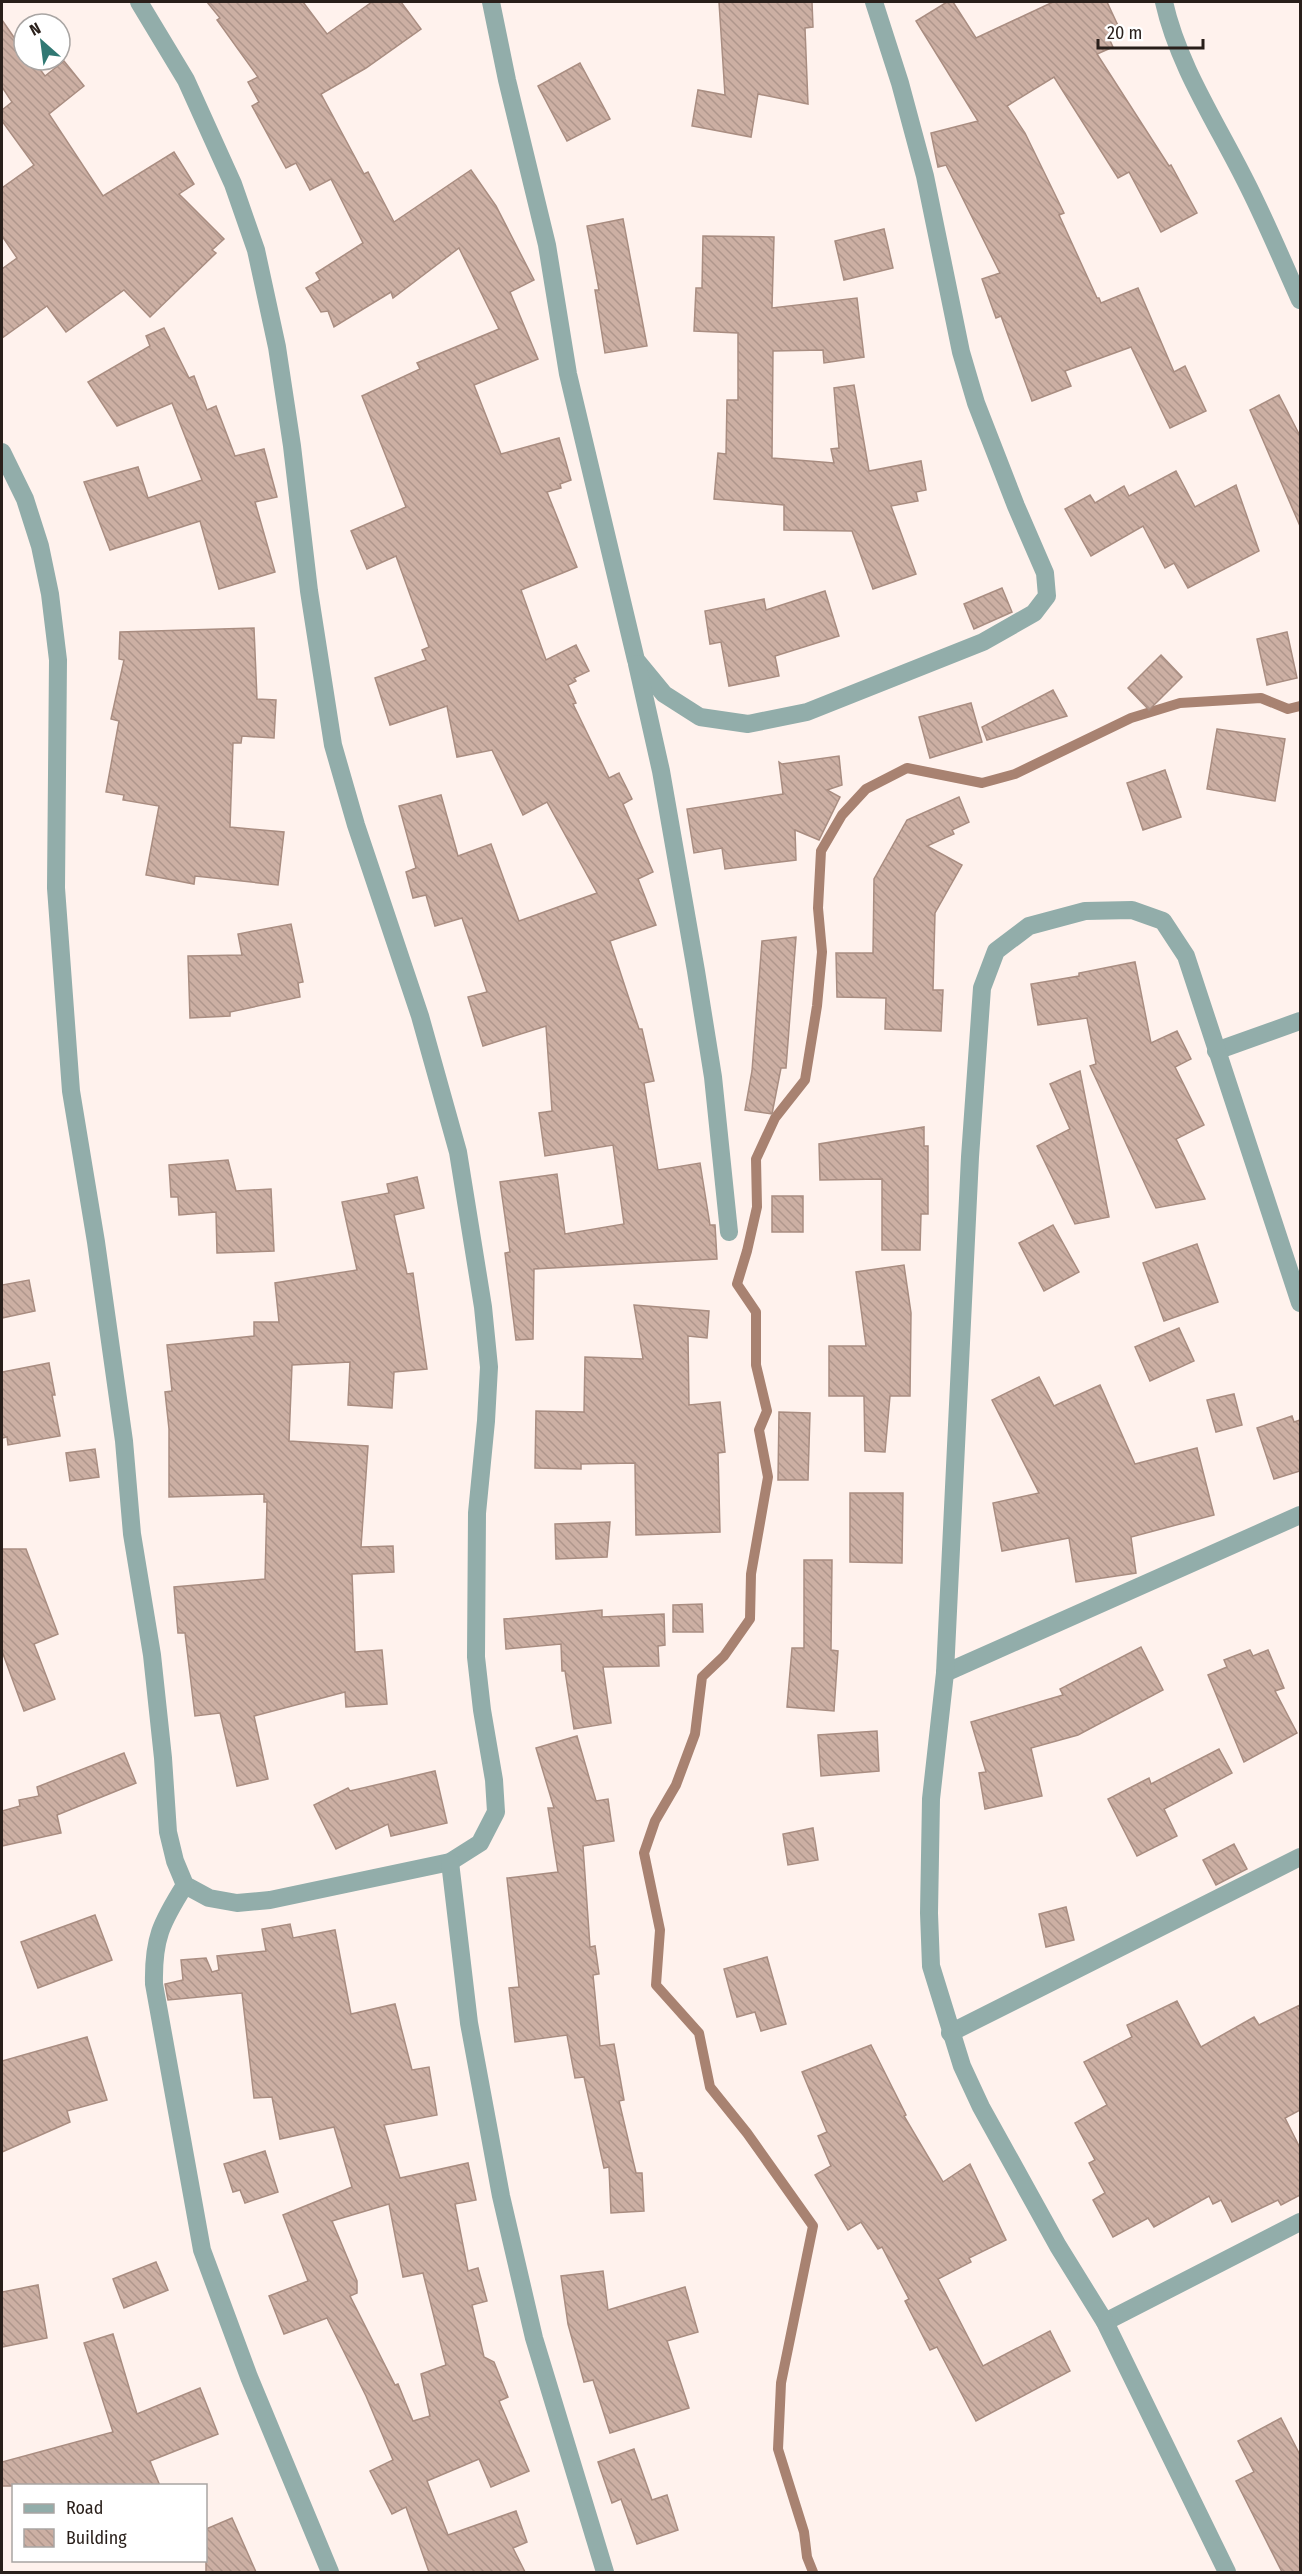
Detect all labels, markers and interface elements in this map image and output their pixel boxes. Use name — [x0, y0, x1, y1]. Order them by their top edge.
north arrow — [12, 12, 72, 72]
scale bar — [1098, 12, 1203, 50]
text: N — [26, 19, 44, 40]
text: 20 m — [1107, 22, 1142, 44]
legend — [12, 2484, 207, 2562]
text: Road — [66, 2497, 103, 2519]
text: Building — [66, 2527, 127, 2549]

